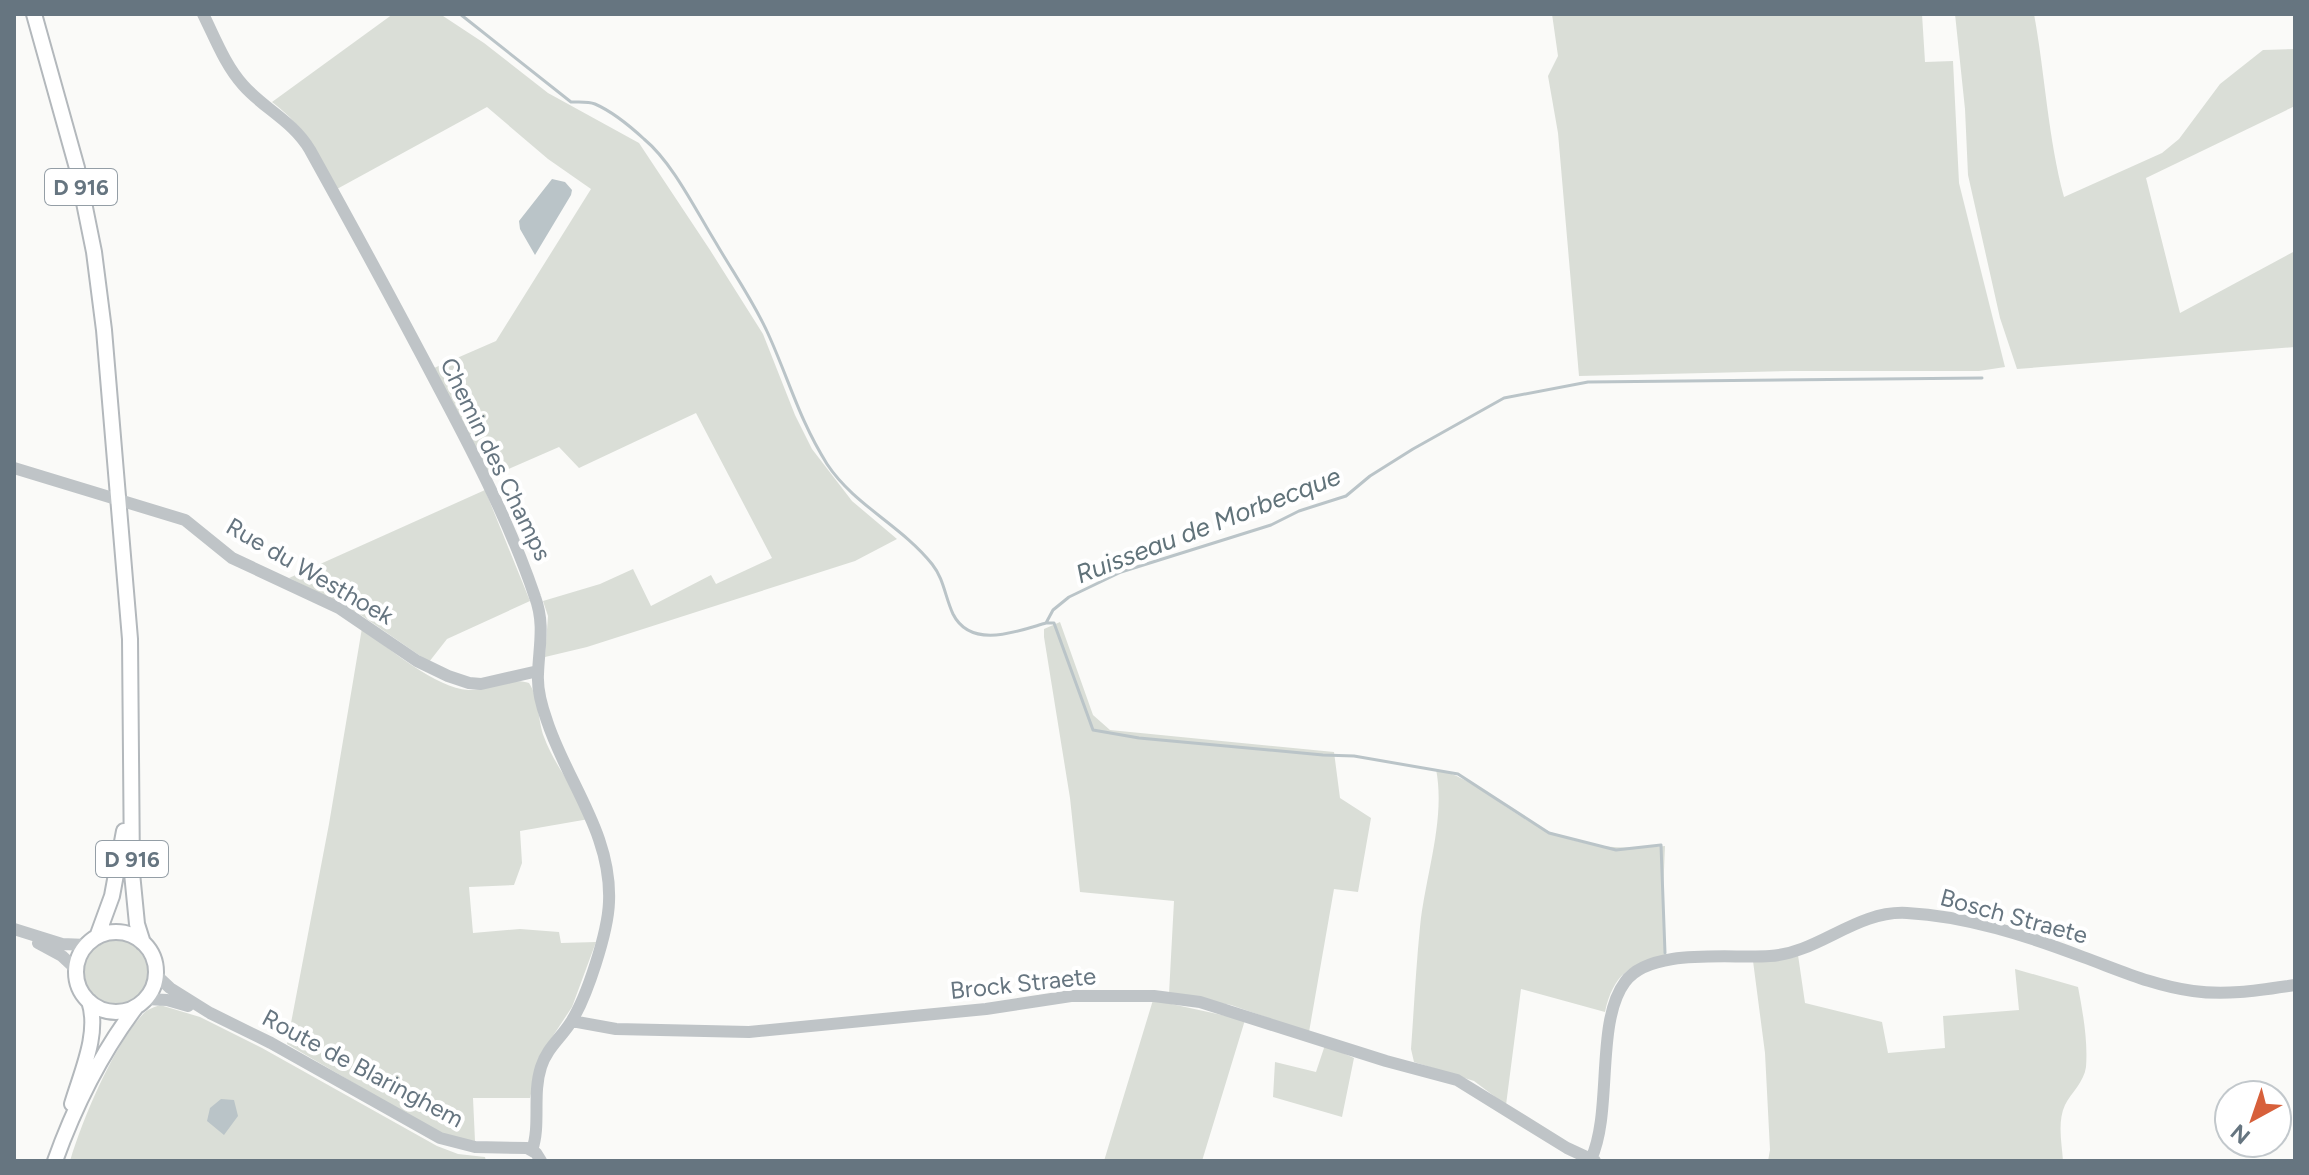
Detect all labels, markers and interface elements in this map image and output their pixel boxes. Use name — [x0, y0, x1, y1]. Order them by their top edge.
road number: D 916 — [45, 169, 117, 205]
street label: Chemin des Champs — [434, 353, 558, 565]
water label: Ruisseau de Morbecque — [1071, 460, 1345, 590]
street label: Rue du Westhoek — [221, 511, 399, 631]
road number: D 916 — [96, 841, 168, 877]
street label: Bosch Straete — [1937, 882, 2091, 950]
street label: Brock Straete — [949, 961, 1097, 1005]
street label: Route de Blaringhem — [257, 1003, 469, 1133]
north arrow — [2213, 1079, 2293, 1159]
text: N — [2225, 1118, 2256, 1150]

